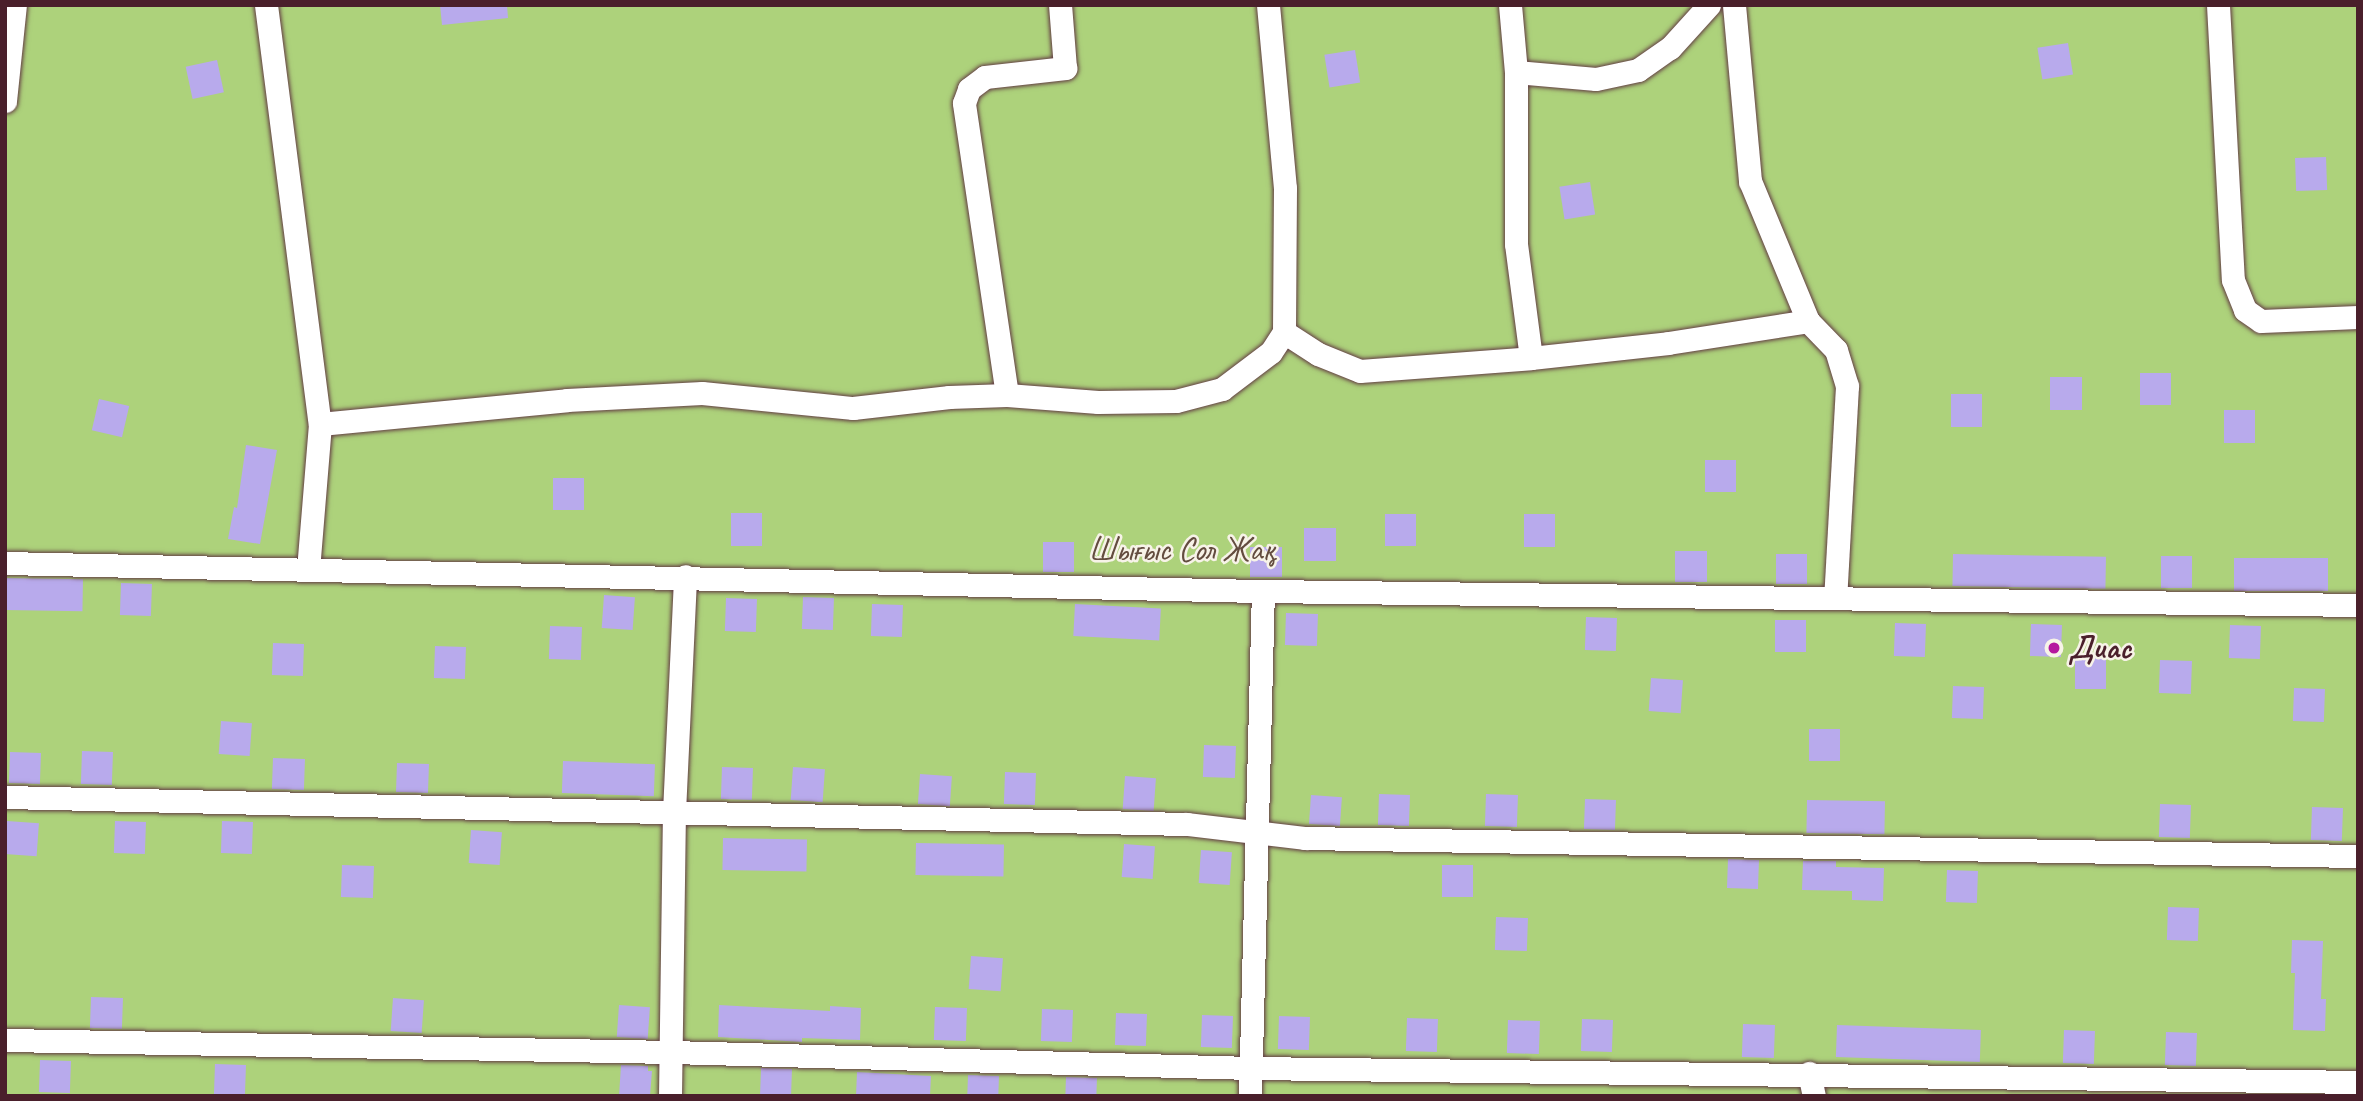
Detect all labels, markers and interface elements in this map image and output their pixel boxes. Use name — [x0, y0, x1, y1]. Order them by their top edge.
park label: Шығыс Сол Жақ — [1087, 530, 1277, 570]
place label: Диас — [2068, 628, 2131, 668]
marker: Диас — [2046, 640, 2062, 656]

